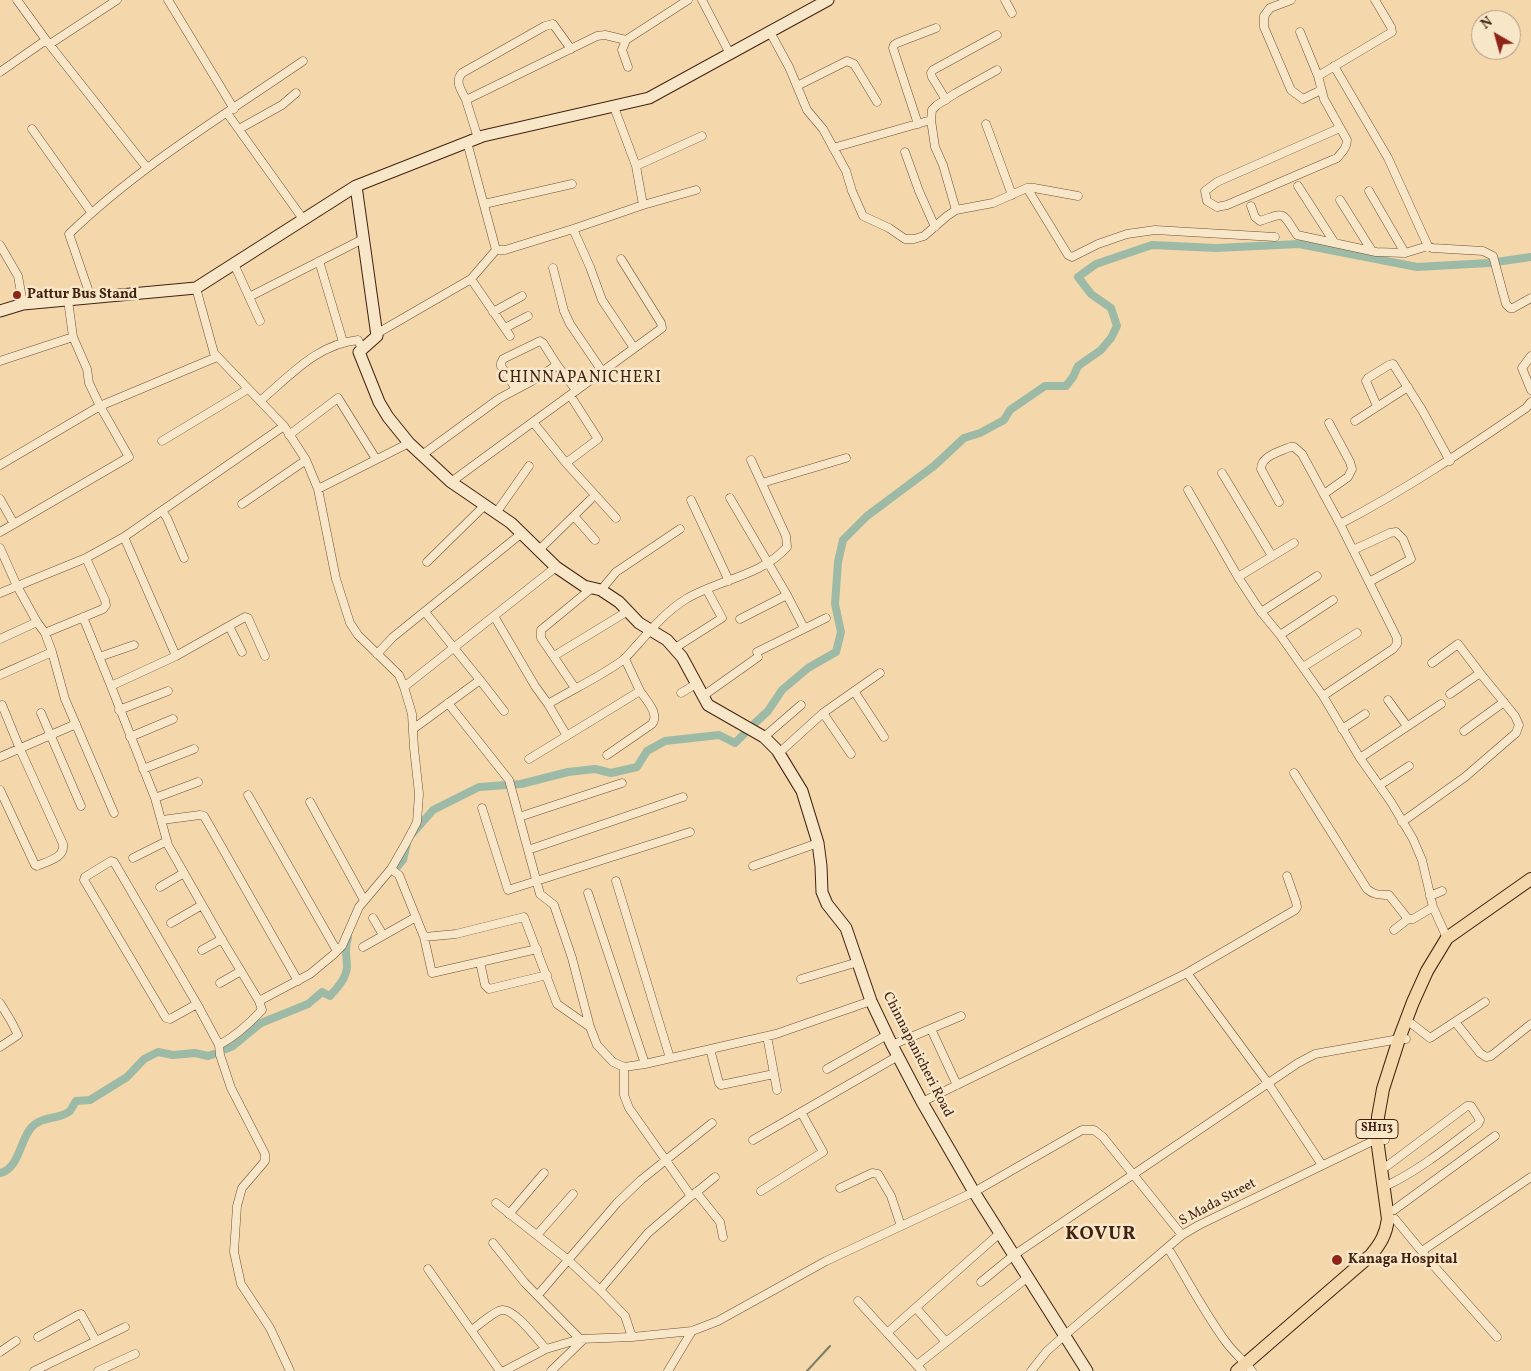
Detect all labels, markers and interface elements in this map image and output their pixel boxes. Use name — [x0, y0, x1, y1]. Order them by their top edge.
north arrow — [1471, 10, 1521, 60]
text: N — [1477, 13, 1497, 34]
place label: Pattur Bus Stand — [27, 287, 137, 303]
marker: Pattur Bus Stand — [11, 289, 23, 301]
district label: CHINNAPANICHERI — [496, 369, 664, 389]
street label: Chinnapanicheri Road — [878, 990, 956, 1120]
road number: SH113 — [1356, 1120, 1398, 1138]
street label: S Mada Street — [1177, 1176, 1259, 1230]
district label: KOVUR — [1065, 1225, 1137, 1247]
place label: Kanaga Hospital — [1348, 1252, 1457, 1268]
marker: Kanaga Hospital — [1330, 1253, 1344, 1267]

